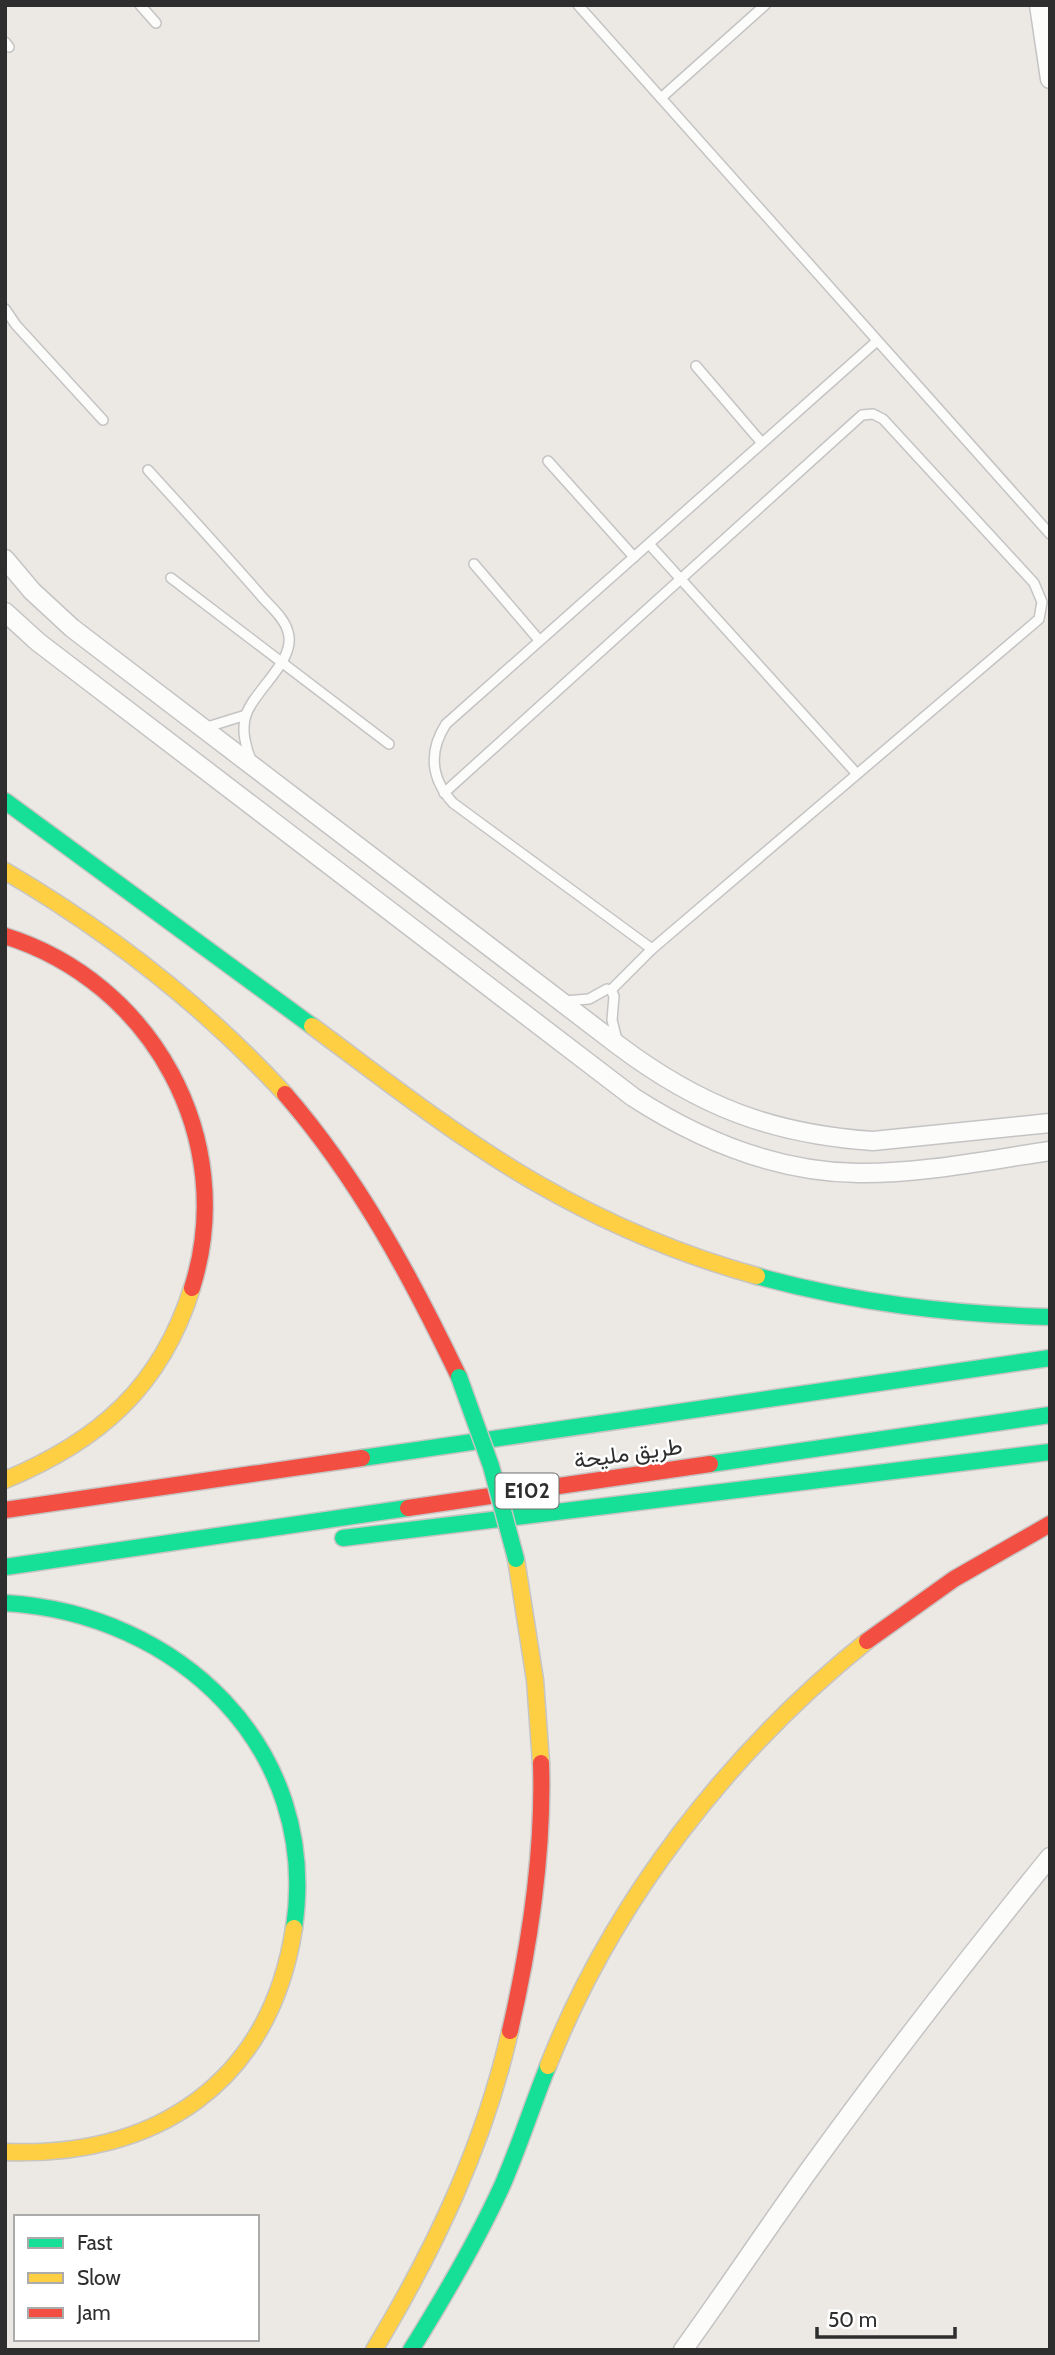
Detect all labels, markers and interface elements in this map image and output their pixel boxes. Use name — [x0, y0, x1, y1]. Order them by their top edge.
street label: طريق مليحة — [572, 1432, 684, 1475]
road number: E102 — [496, 1474, 558, 1508]
legend — [14, 2215, 259, 2341]
text: Fast — [77, 2230, 113, 2255]
text: Slow — [77, 2265, 121, 2290]
scale bar — [817, 2296, 955, 2340]
text: Jam — [76, 2300, 111, 2325]
text: 50 m — [828, 2307, 877, 2332]

